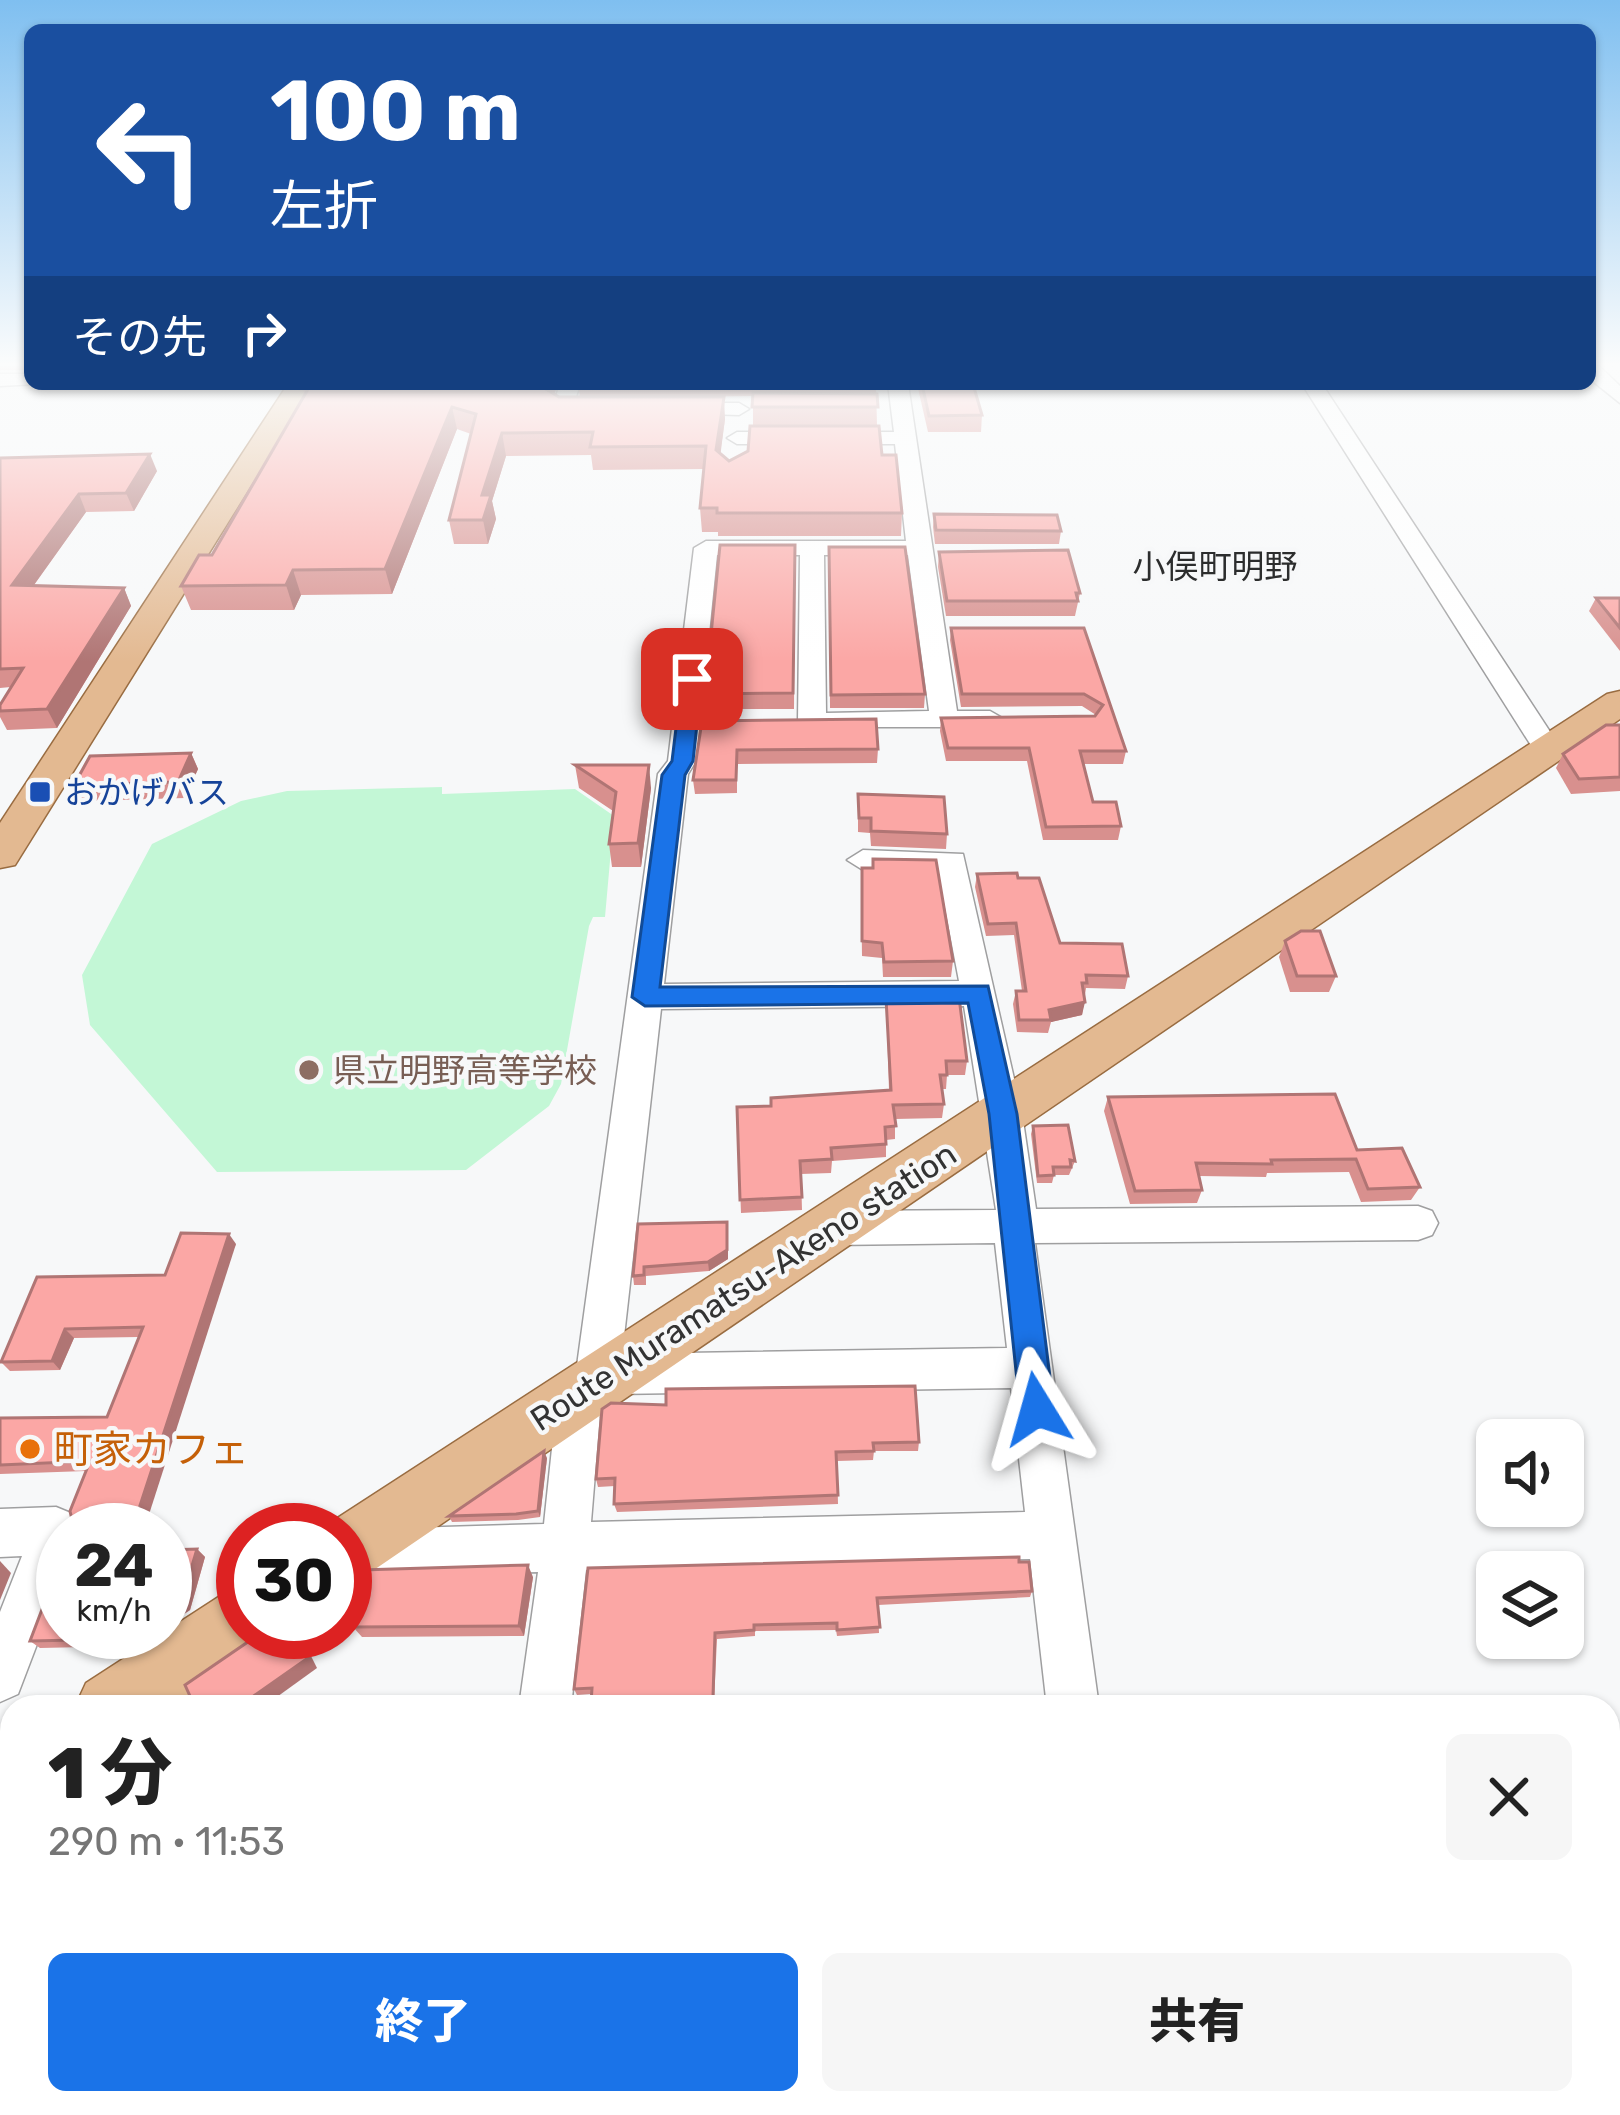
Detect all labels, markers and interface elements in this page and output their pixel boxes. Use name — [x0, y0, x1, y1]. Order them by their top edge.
text: 100 m — [270, 61, 521, 161]
icon: left — [72, 72, 228, 228]
text: 左折 — [270, 175, 378, 239]
icon: right — [231, 300, 297, 366]
text: その先 — [72, 311, 207, 364]
district label: 小俣町明野 — [1133, 547, 1298, 586]
pin — [641, 628, 743, 730]
icon: arrive — [659, 646, 725, 712]
place label: おかげバス — [64, 773, 229, 812]
marker: おかげバス — [27, 779, 53, 805]
place label: 県立明野高等学校 — [333, 1051, 597, 1090]
marker: 県立明野高等学校 — [296, 1057, 322, 1083]
street label: Route Muramatsu-Akeno station — [523, 1134, 964, 1439]
position arrow — [974, 1346, 1100, 1472]
map controls — [1476, 1419, 1584, 1659]
button: sound — [1476, 1419, 1584, 1527]
place label: 町家カフェ — [54, 1427, 249, 1473]
marker: 町家カフェ — [17, 1436, 43, 1462]
speed limit sign: 30 — [216, 1503, 372, 1659]
text: 24 — [74, 1530, 154, 1601]
button: layers — [1476, 1551, 1584, 1659]
text: km/h — [77, 1593, 151, 1629]
text: 1 分 — [48, 1731, 172, 1816]
button: close — [1446, 1734, 1572, 1860]
text: 290 m · 11:53 — [48, 1819, 285, 1865]
button: 終了 — [48, 1953, 798, 2091]
button: 共有 — [822, 1953, 1572, 2091]

